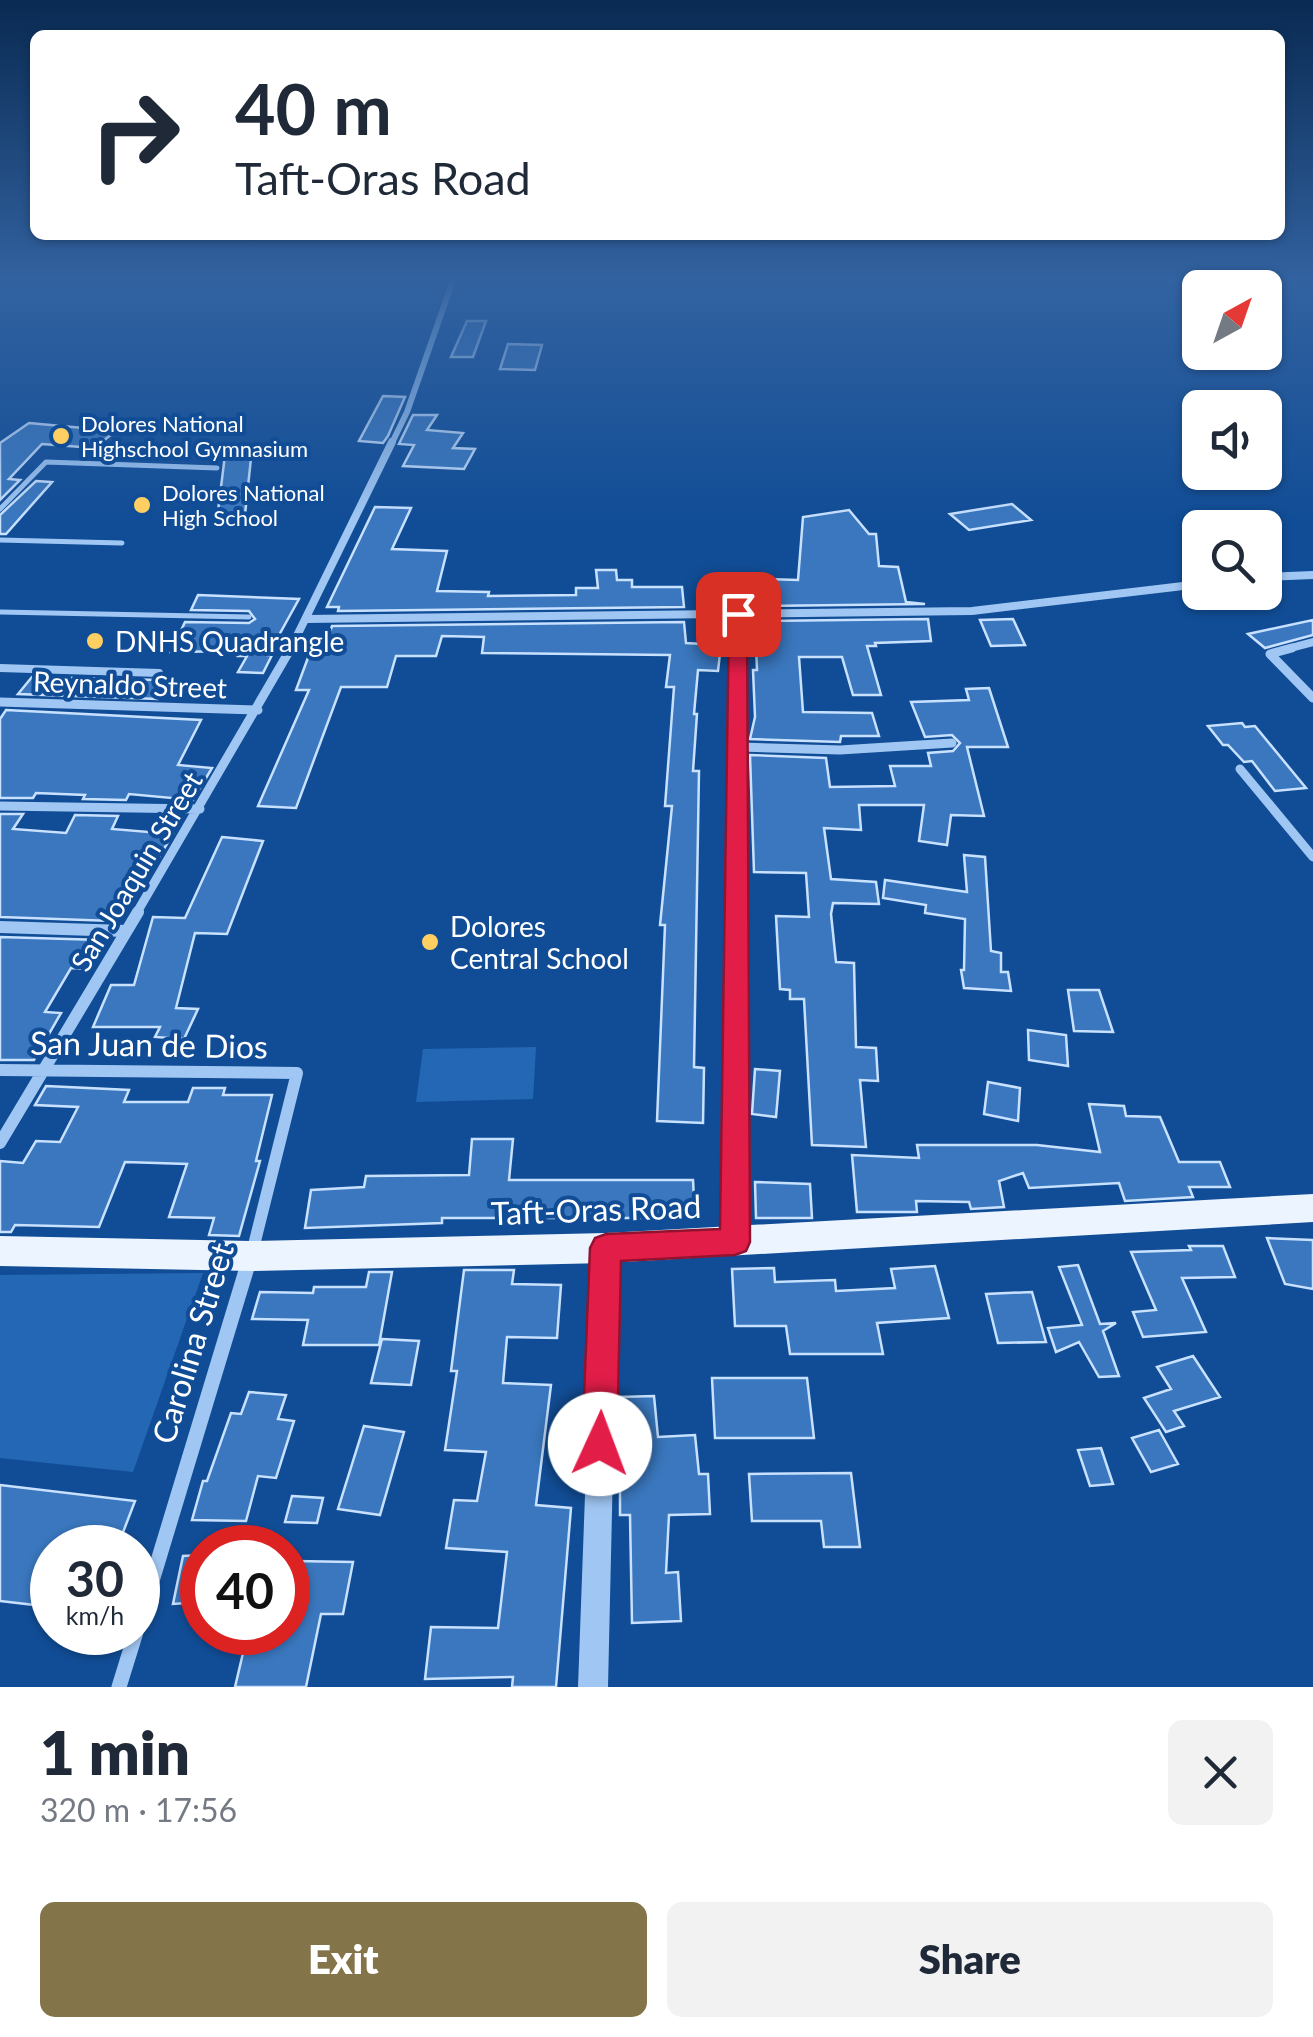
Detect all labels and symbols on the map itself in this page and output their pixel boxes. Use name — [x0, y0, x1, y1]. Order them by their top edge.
north arrow — [1182, 270, 1282, 370]
place label: Dolores National Highschool Gymnasium — [81, 410, 308, 462]
marker: Dolores National Highschool Gymnasium — [50, 425, 72, 447]
place label: Dolores National High School — [162, 479, 325, 531]
marker: Dolores National High School — [131, 494, 153, 516]
pin — [696, 572, 781, 657]
place label: DNHS Quadrangle — [115, 624, 344, 658]
marker: DNHS Quadrangle — [84, 630, 106, 652]
street label: Reynaldo Street — [32, 664, 228, 704]
street label: San Joaquin Street — [63, 765, 209, 977]
place label: Dolores Central School — [450, 909, 629, 975]
marker: Dolores Central School — [419, 931, 441, 953]
street label: San Juan de Dios — [30, 1022, 268, 1066]
street label: Taft-Oras Road — [490, 1186, 702, 1232]
street label: Carolina Street — [143, 1237, 241, 1448]
position arrow — [548, 1392, 652, 1496]
speed limit sign: 40 — [180, 1525, 310, 1655]

